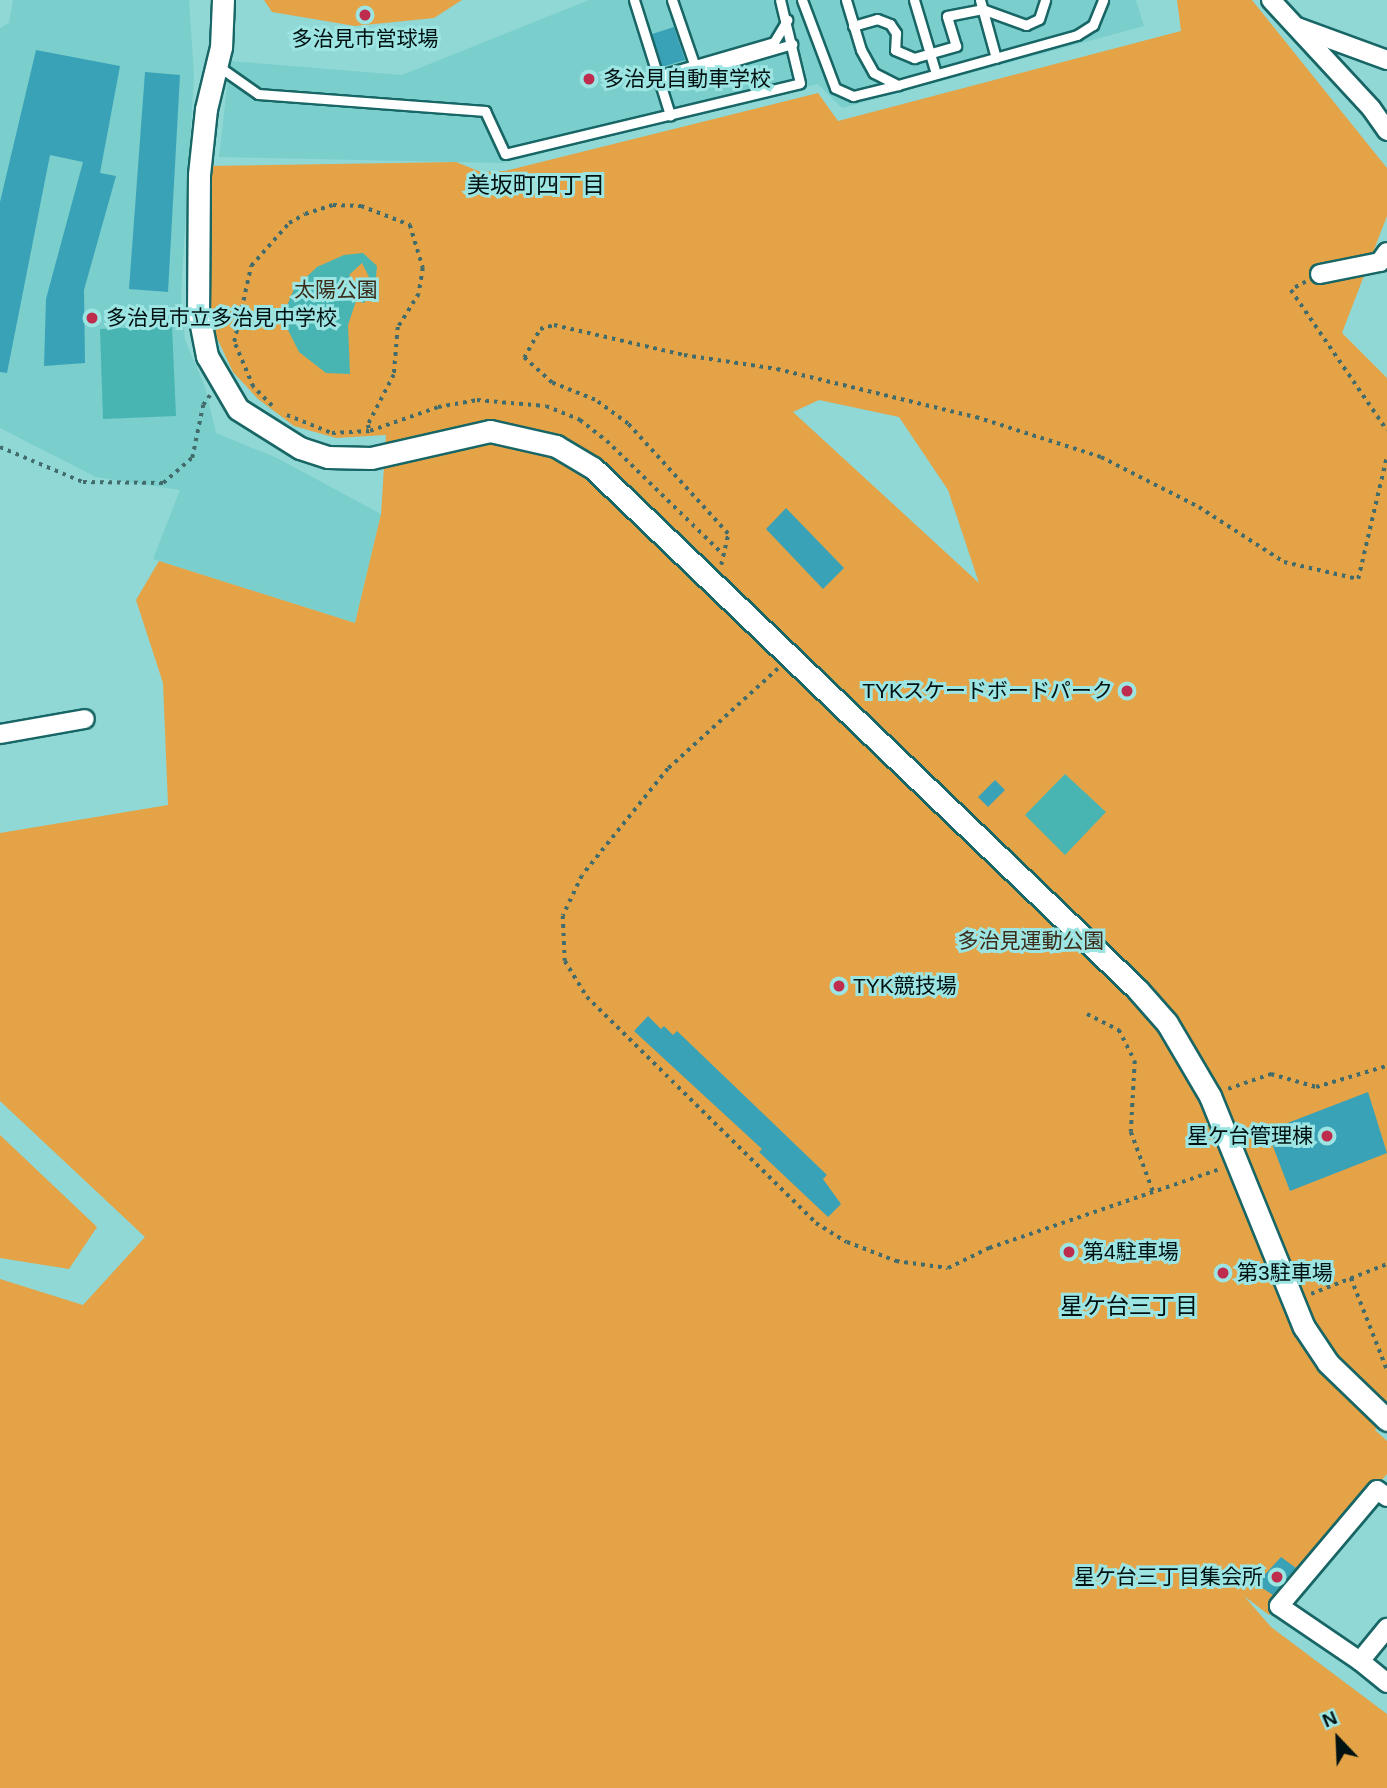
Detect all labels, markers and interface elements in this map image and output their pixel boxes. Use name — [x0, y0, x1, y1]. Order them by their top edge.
marker: 多治見市営球場 — [357, 7, 373, 23]
place label: 多治見市営球場 — [292, 26, 438, 52]
place label: 多治見自動車学校 — [603, 66, 771, 92]
marker: 多治見自動車学校 — [581, 71, 597, 87]
district label: 美坂町四丁目 — [467, 171, 605, 199]
park label: 太陽公園 — [294, 277, 378, 303]
place label: 多治見市立多治見中学校 — [106, 305, 337, 331]
marker: 多治見市立多治見中学校 — [84, 310, 100, 326]
place label: TYKスケードボードパーク — [862, 678, 1113, 704]
marker: TYKスケードボードパーク — [1119, 683, 1135, 699]
park label: 多治見運動公園 — [958, 928, 1104, 954]
place label: TYK競技場 — [853, 973, 957, 999]
marker: TYK競技場 — [831, 978, 847, 994]
place label: 星ケ台管理棟 — [1187, 1123, 1313, 1149]
marker: 星ケ台管理棟 — [1319, 1128, 1335, 1144]
place label: 第4駐車場 — [1083, 1239, 1179, 1265]
marker: 第4駐車場 — [1061, 1244, 1077, 1260]
place label: 第3駐車場 — [1237, 1260, 1333, 1286]
marker: 第3駐車場 — [1215, 1265, 1231, 1281]
district label: 星ケ台三丁目 — [1060, 1292, 1198, 1320]
place label: 星ケ台三丁目集会所 — [1074, 1564, 1263, 1590]
marker: 星ケ台三丁目集会所 — [1269, 1569, 1285, 1585]
north arrow — [1303, 1704, 1373, 1774]
text: N — [1319, 1707, 1340, 1732]

